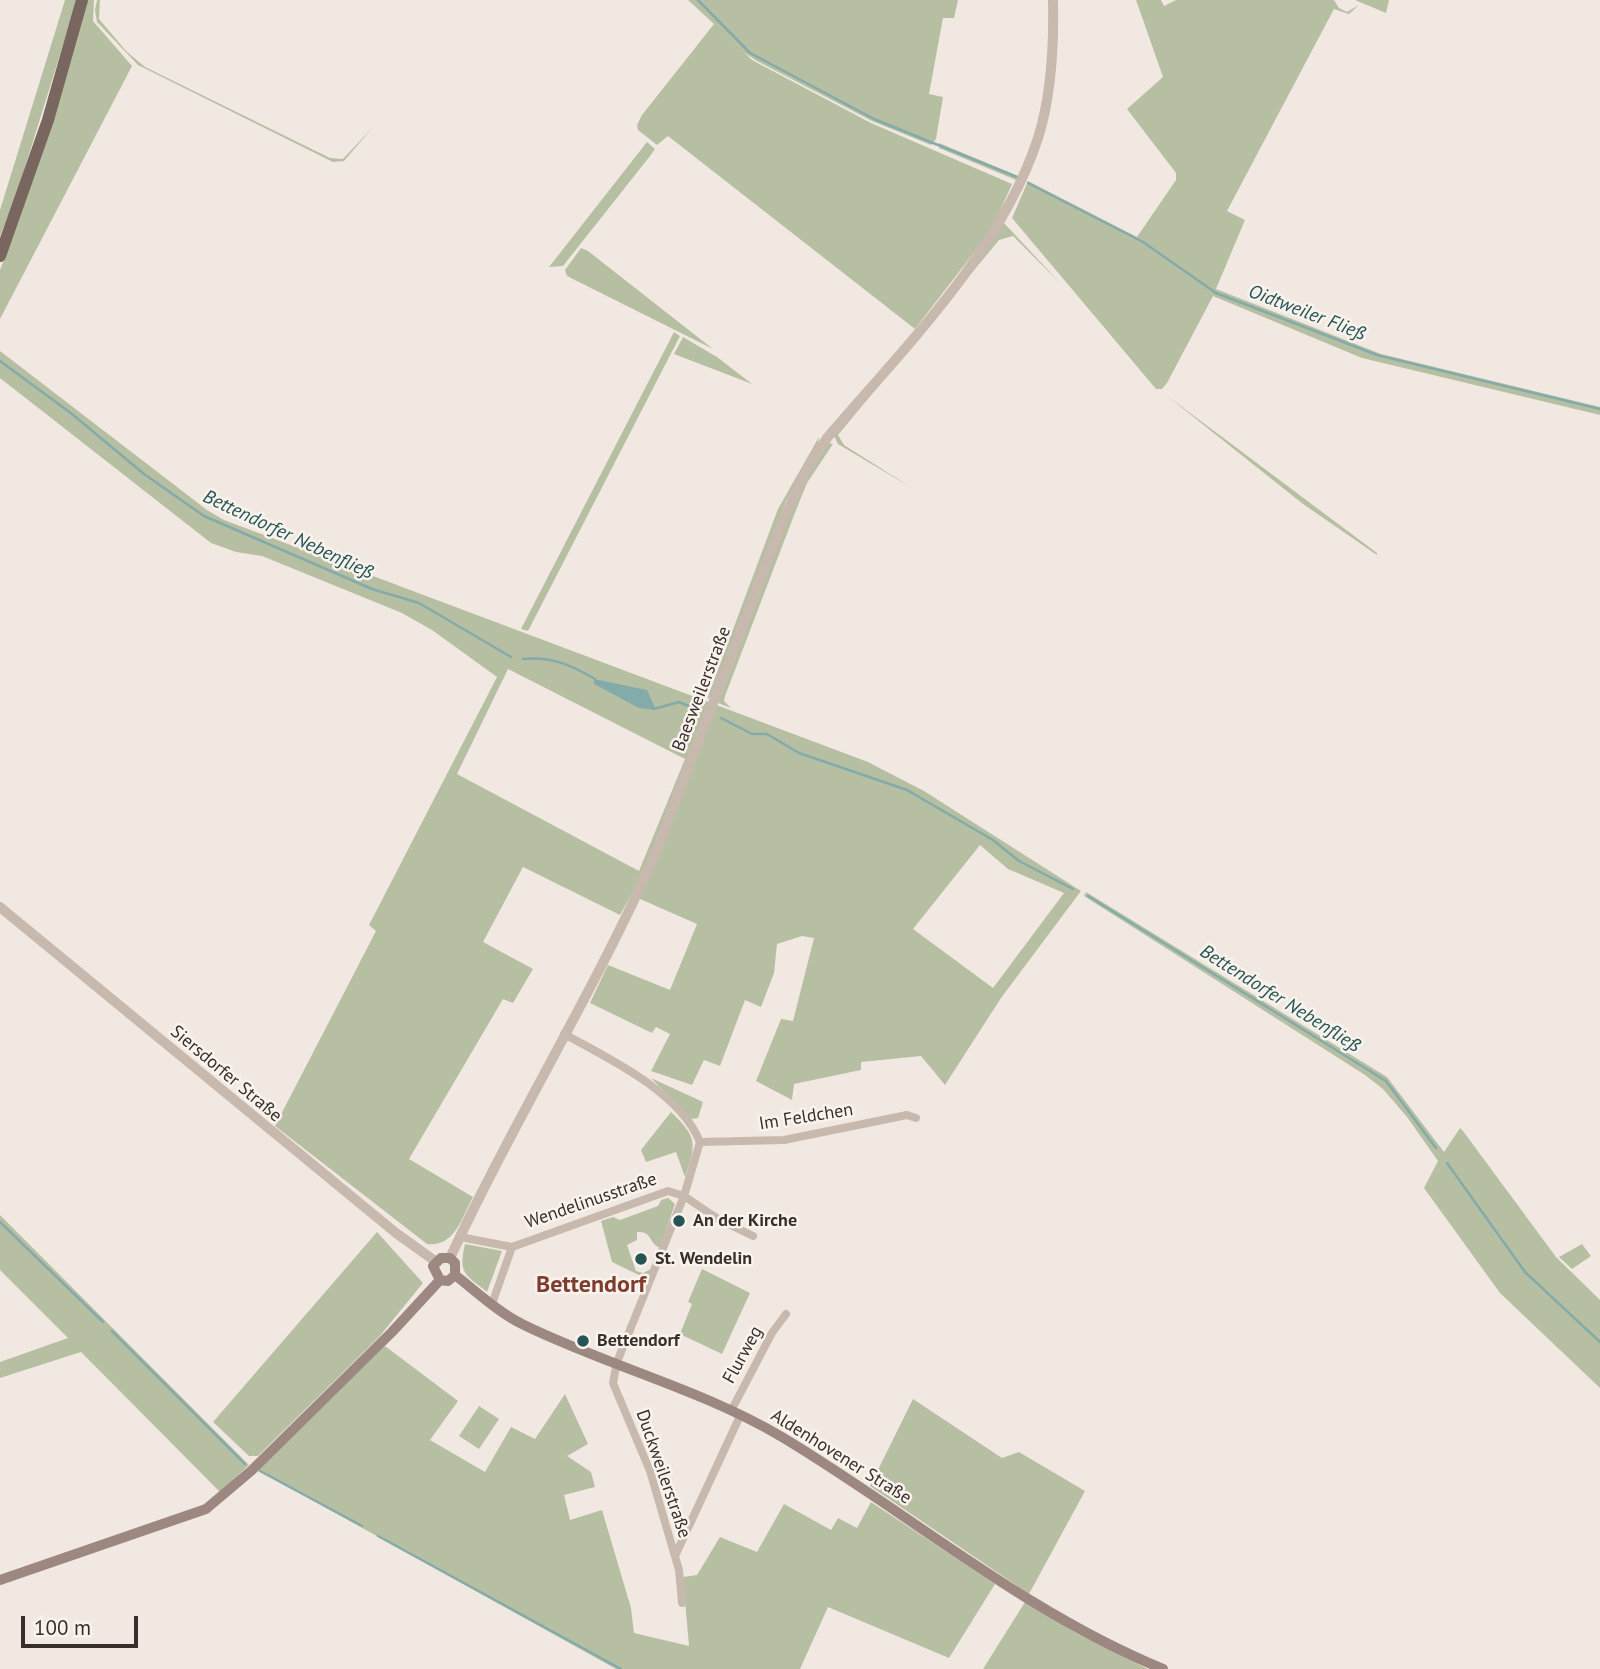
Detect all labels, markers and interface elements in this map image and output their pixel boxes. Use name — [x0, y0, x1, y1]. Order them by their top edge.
water label: Oidtweiler Fließ — [1245, 280, 1369, 346]
water label: Bettendorfer Nebenfließ — [199, 486, 377, 584]
street label: Baesweilerstraße — [668, 623, 736, 755]
water label: Bettendorfer Nebenfließ — [1195, 940, 1365, 1058]
street label: Siersdorfer Straße — [166, 1021, 286, 1127]
street label: Im Feldchen — [757, 1099, 855, 1135]
street label: Wendelinusstraße — [522, 1168, 660, 1234]
place label: An der Kirche — [693, 1210, 797, 1232]
marker: An der Kirche — [671, 1213, 687, 1229]
place label: St. Wendelin — [655, 1248, 752, 1270]
marker: St. Wendelin — [633, 1251, 649, 1267]
district label: Bettendorf — [536, 1271, 646, 1299]
street label: Flurweg — [719, 1323, 767, 1387]
place label: Bettendorf — [597, 1330, 680, 1352]
marker: Bettendorf — [575, 1333, 591, 1349]
street label: Aldenhovener Straße — [767, 1405, 915, 1509]
street label: Duckweilerstraße — [631, 1407, 695, 1541]
scale bar — [24, 1602, 142, 1646]
text: 100 m — [34, 1614, 91, 1641]

